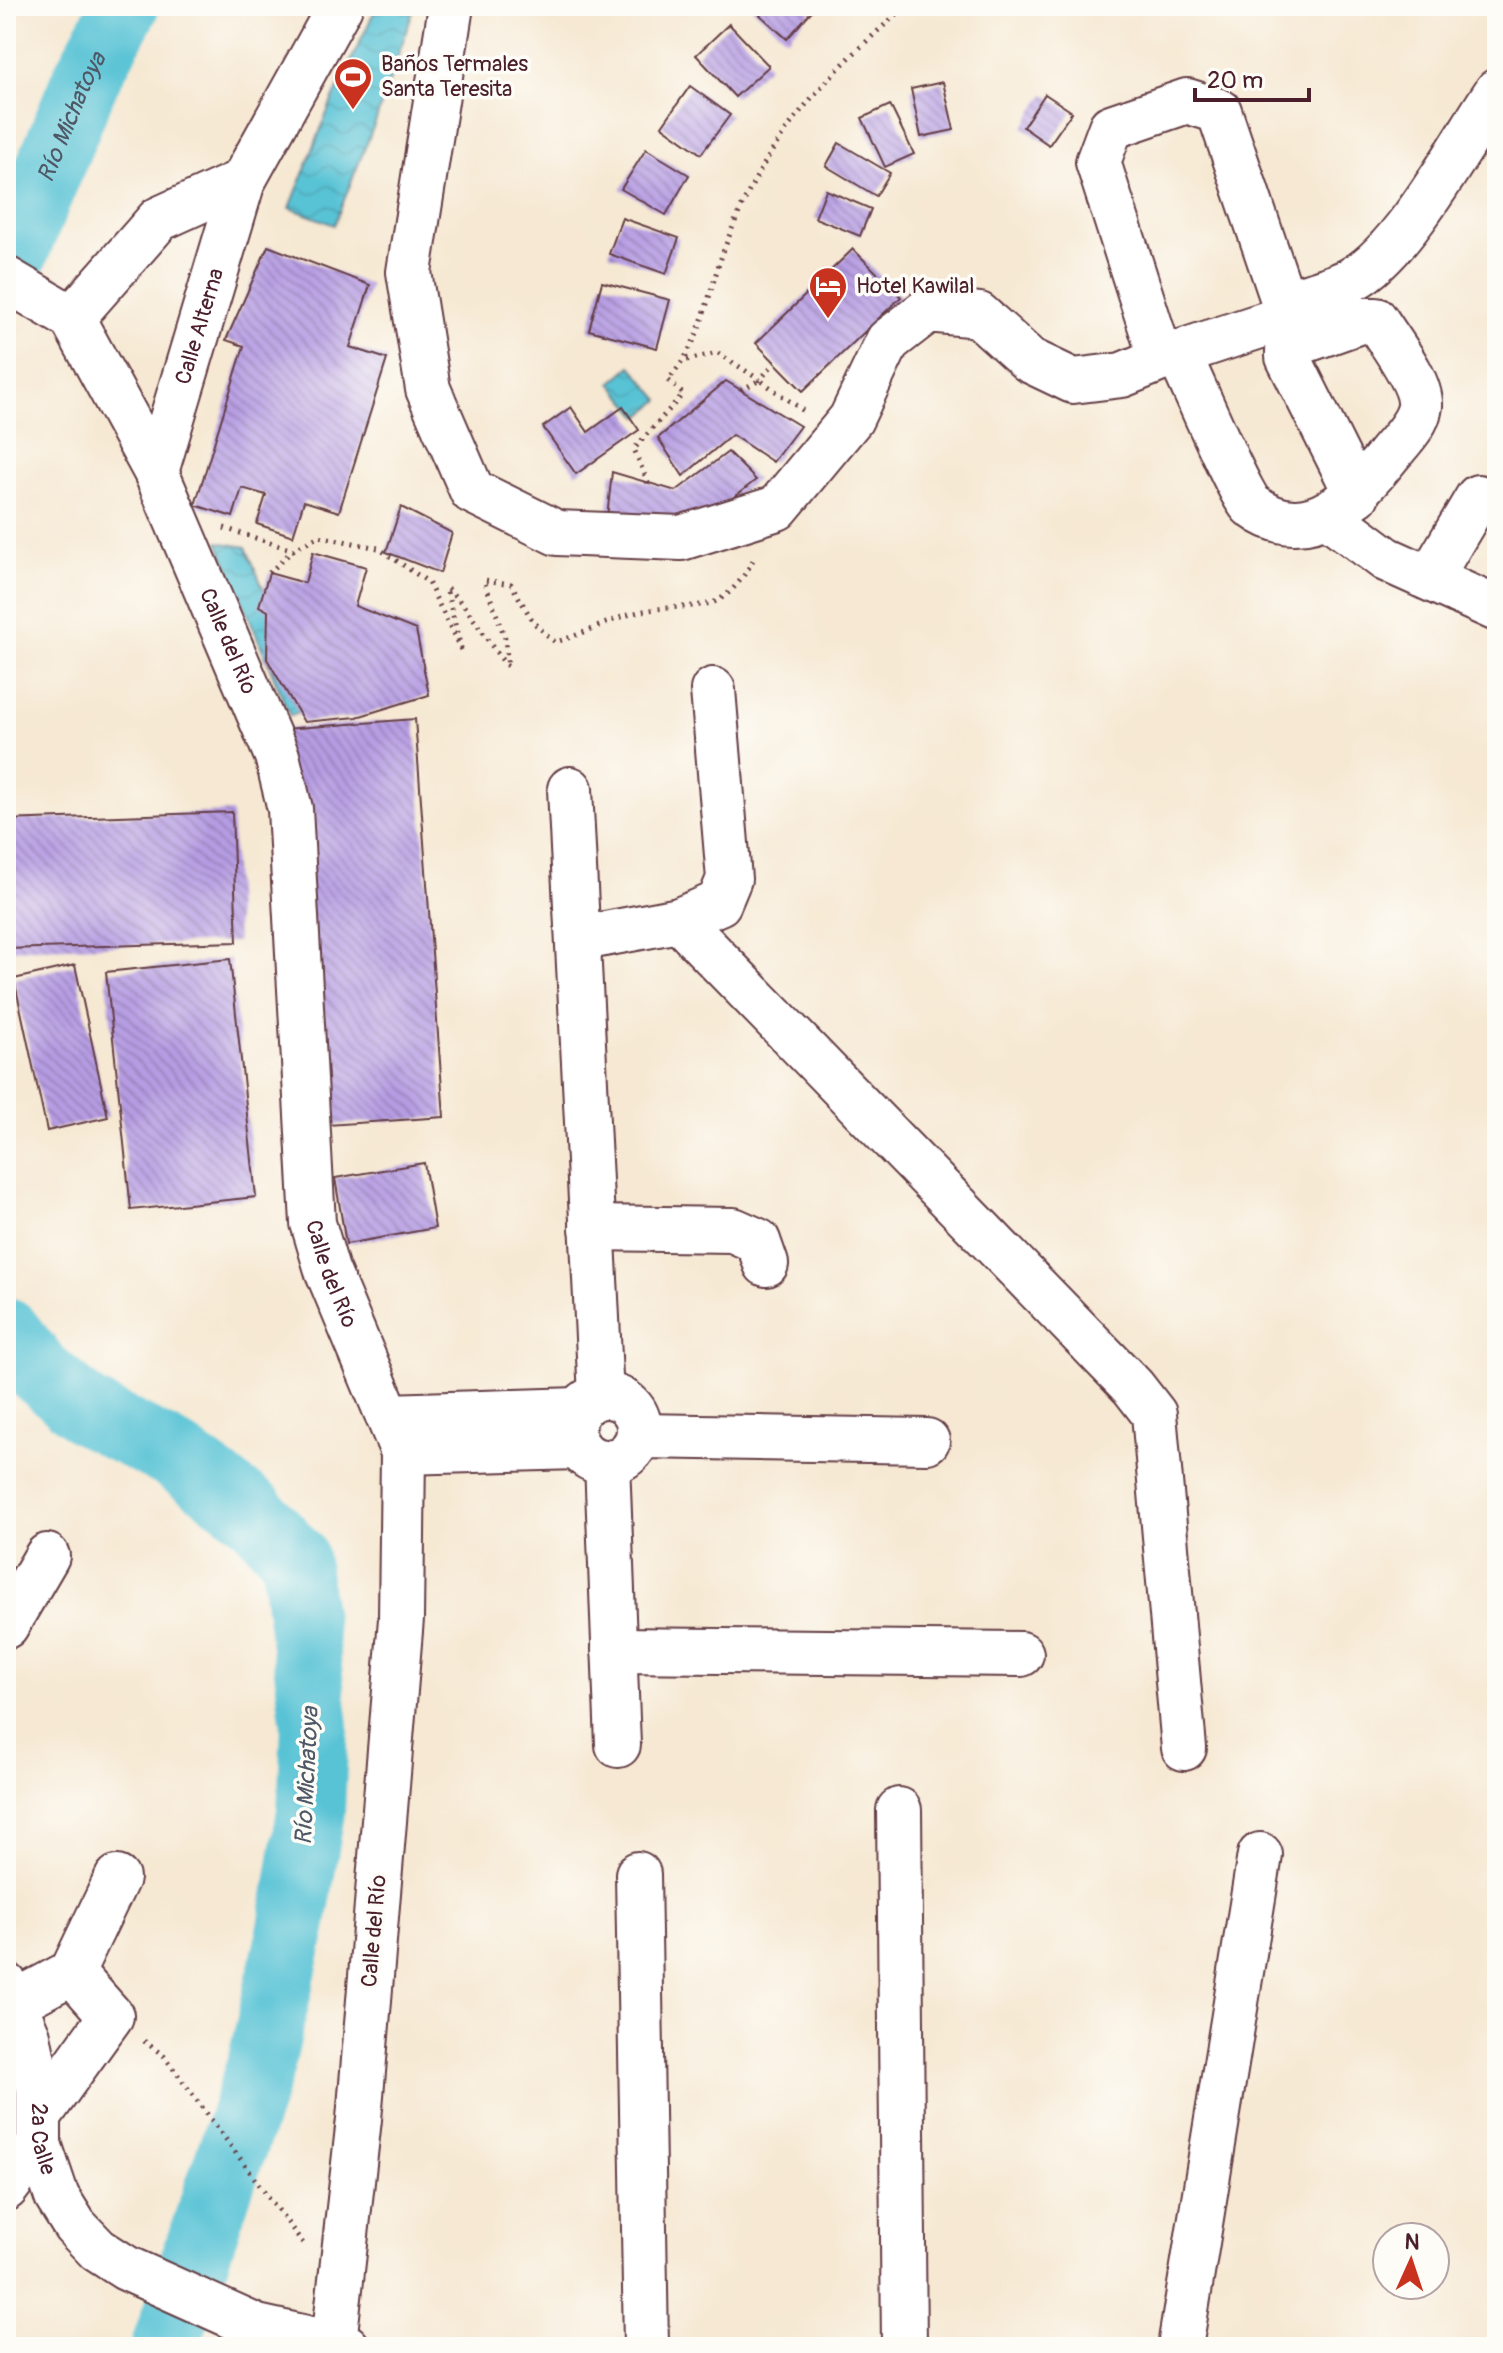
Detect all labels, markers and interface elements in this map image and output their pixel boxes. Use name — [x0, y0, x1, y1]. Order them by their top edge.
water label: Río Michatoya — [31, 46, 113, 186]
place label: Baños Termales Santa Teresita — [381, 50, 528, 103]
scale bar — [1195, 52, 1309, 102]
sports icon: Baños Termales Santa Teresita — [332, 56, 374, 111]
text: 20 m — [1207, 66, 1263, 95]
street label: Calle Alterna — [169, 265, 230, 388]
hotel icon: Hotel Kawilal — [807, 265, 849, 320]
place label: Hotel Kawilal — [856, 272, 974, 300]
street label: Calle del Río — [193, 584, 263, 699]
street label: Calle del Río — [299, 1217, 364, 1332]
water label: Río Michatoya — [289, 1704, 325, 1846]
street label: Calle del Río — [355, 1874, 393, 1988]
street label: 2a Calle — [25, 2103, 62, 2179]
north arrow — [1371, 2221, 1451, 2301]
text: N — [1404, 2228, 1420, 2256]

